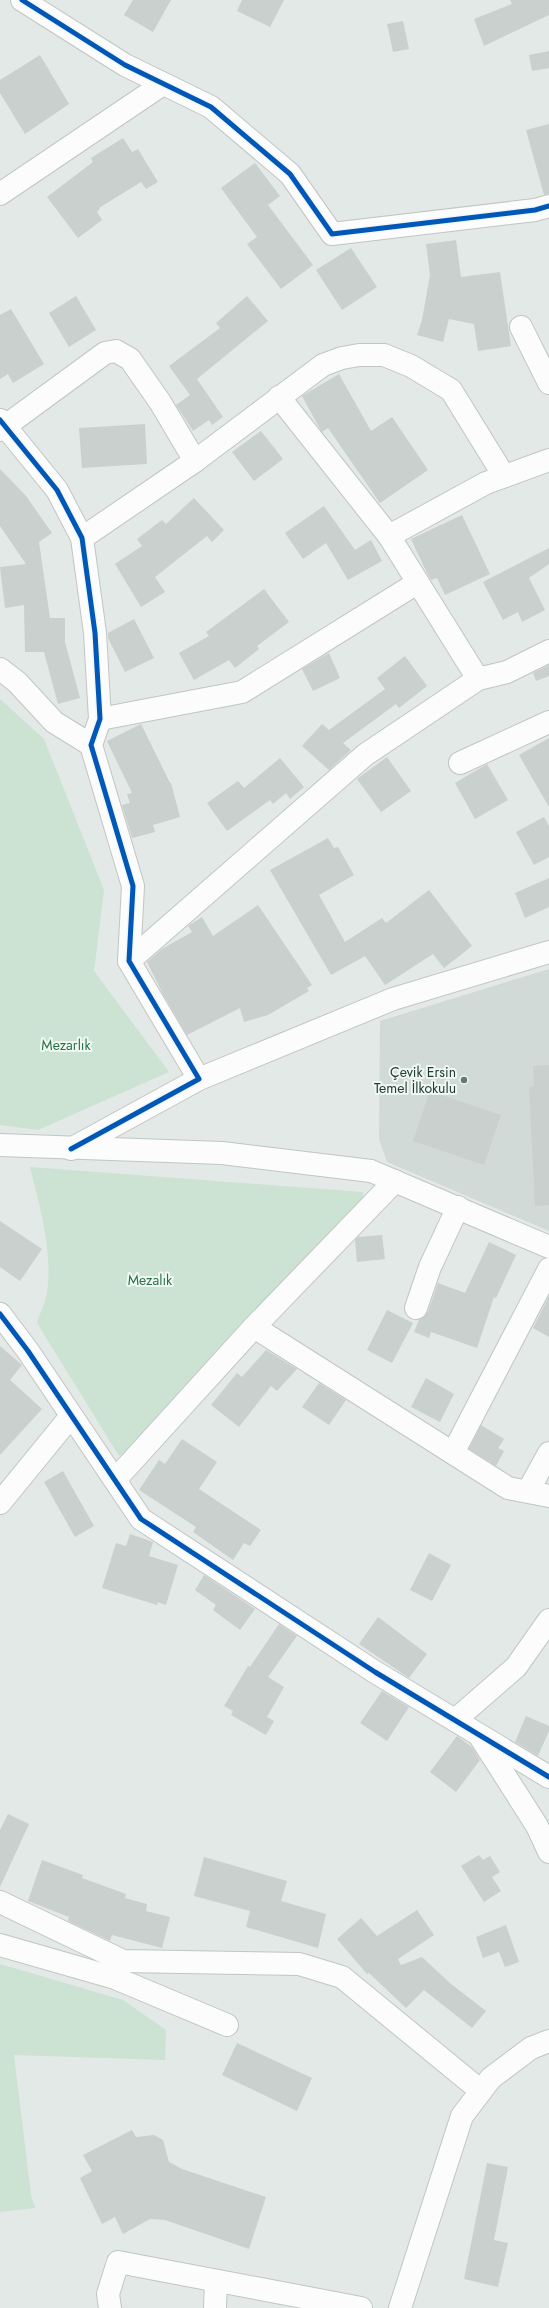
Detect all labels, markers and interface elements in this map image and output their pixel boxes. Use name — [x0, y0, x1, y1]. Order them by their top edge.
park label: Mezarlık — [41, 1035, 92, 1055]
place label: Çevik Ersin Temel İlkokulu — [374, 1062, 456, 1098]
marker: Çevik Ersin Temel İlkokulu — [459, 1075, 469, 1085]
park label: Mezalık — [128, 1270, 173, 1290]

